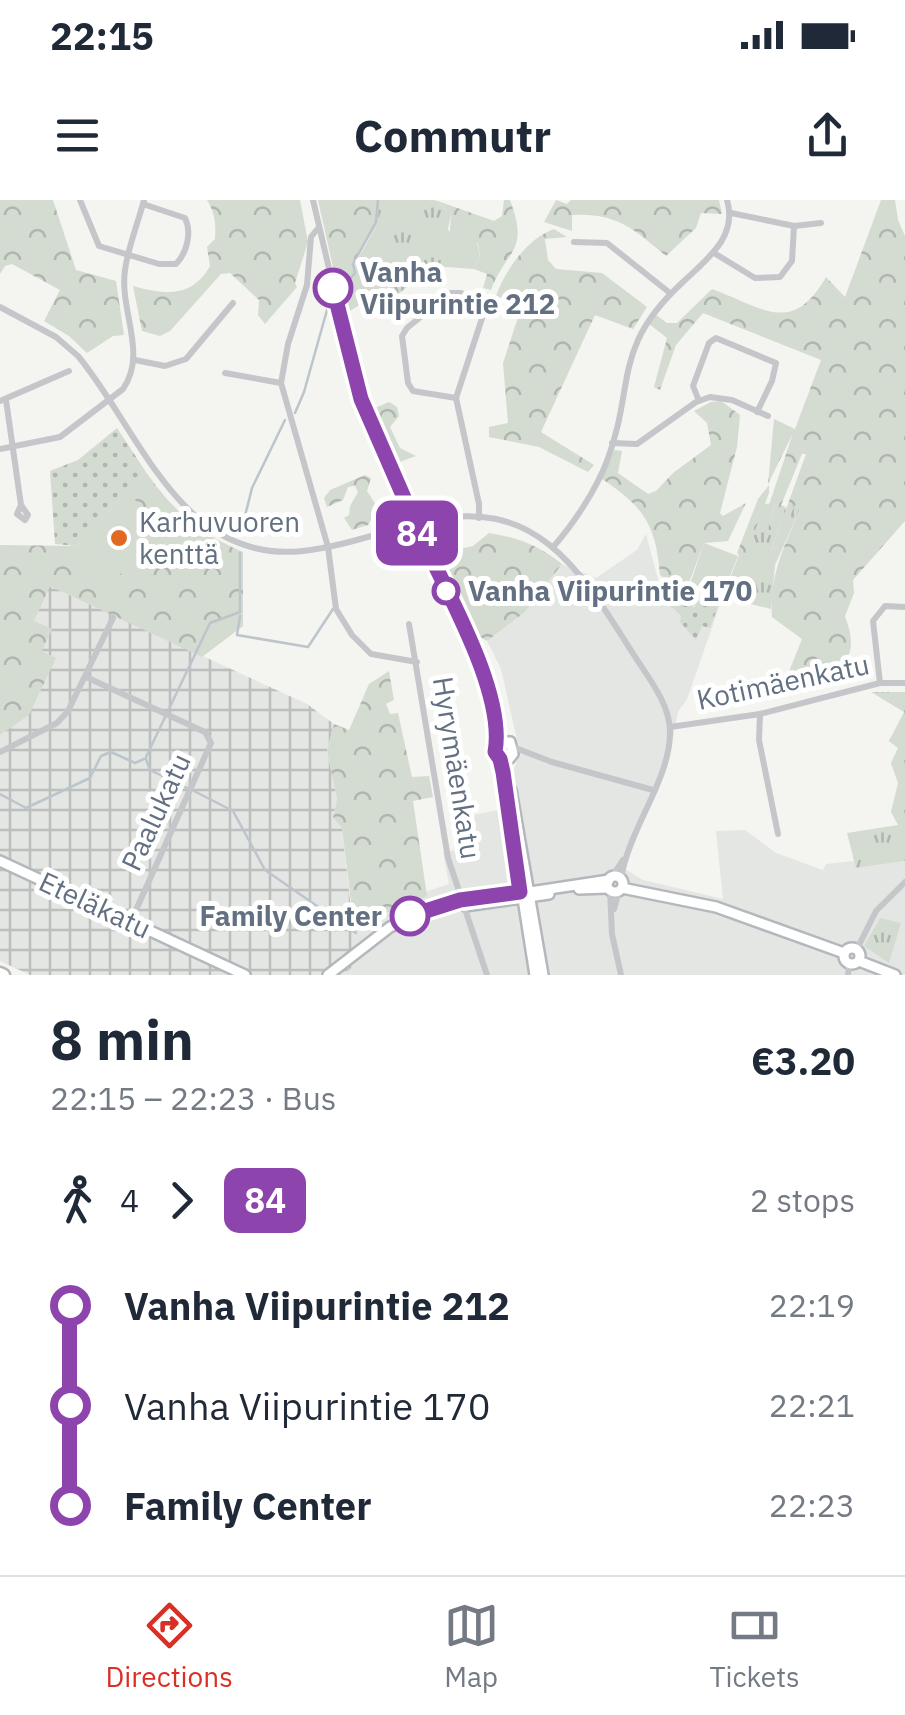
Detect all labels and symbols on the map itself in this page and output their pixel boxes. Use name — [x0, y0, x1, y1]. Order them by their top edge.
place label: Vanha Viipurintie 212 — [360, 253, 555, 322]
marker: Vanha Viipurintie 212 — [314, 269, 352, 307]
line badge: 84 — [372, 500, 462, 566]
place label: Karhuvuoren kenttä — [139, 503, 300, 572]
marker: Karhuvuoren kenttä — [108, 527, 130, 549]
place label: Vanha Viipurintie 170 — [468, 572, 752, 609]
marker: Vanha Viipurintie 170 — [433, 578, 459, 604]
street label: Kotimäenkatu — [693, 645, 873, 718]
street label: Hyrymäenkatu — [425, 674, 490, 862]
street label: Paalukatu — [112, 747, 199, 876]
street label: Eteläkatu — [33, 863, 157, 947]
place label: Family Center — [200, 897, 382, 934]
marker: Family Center — [391, 897, 429, 935]

